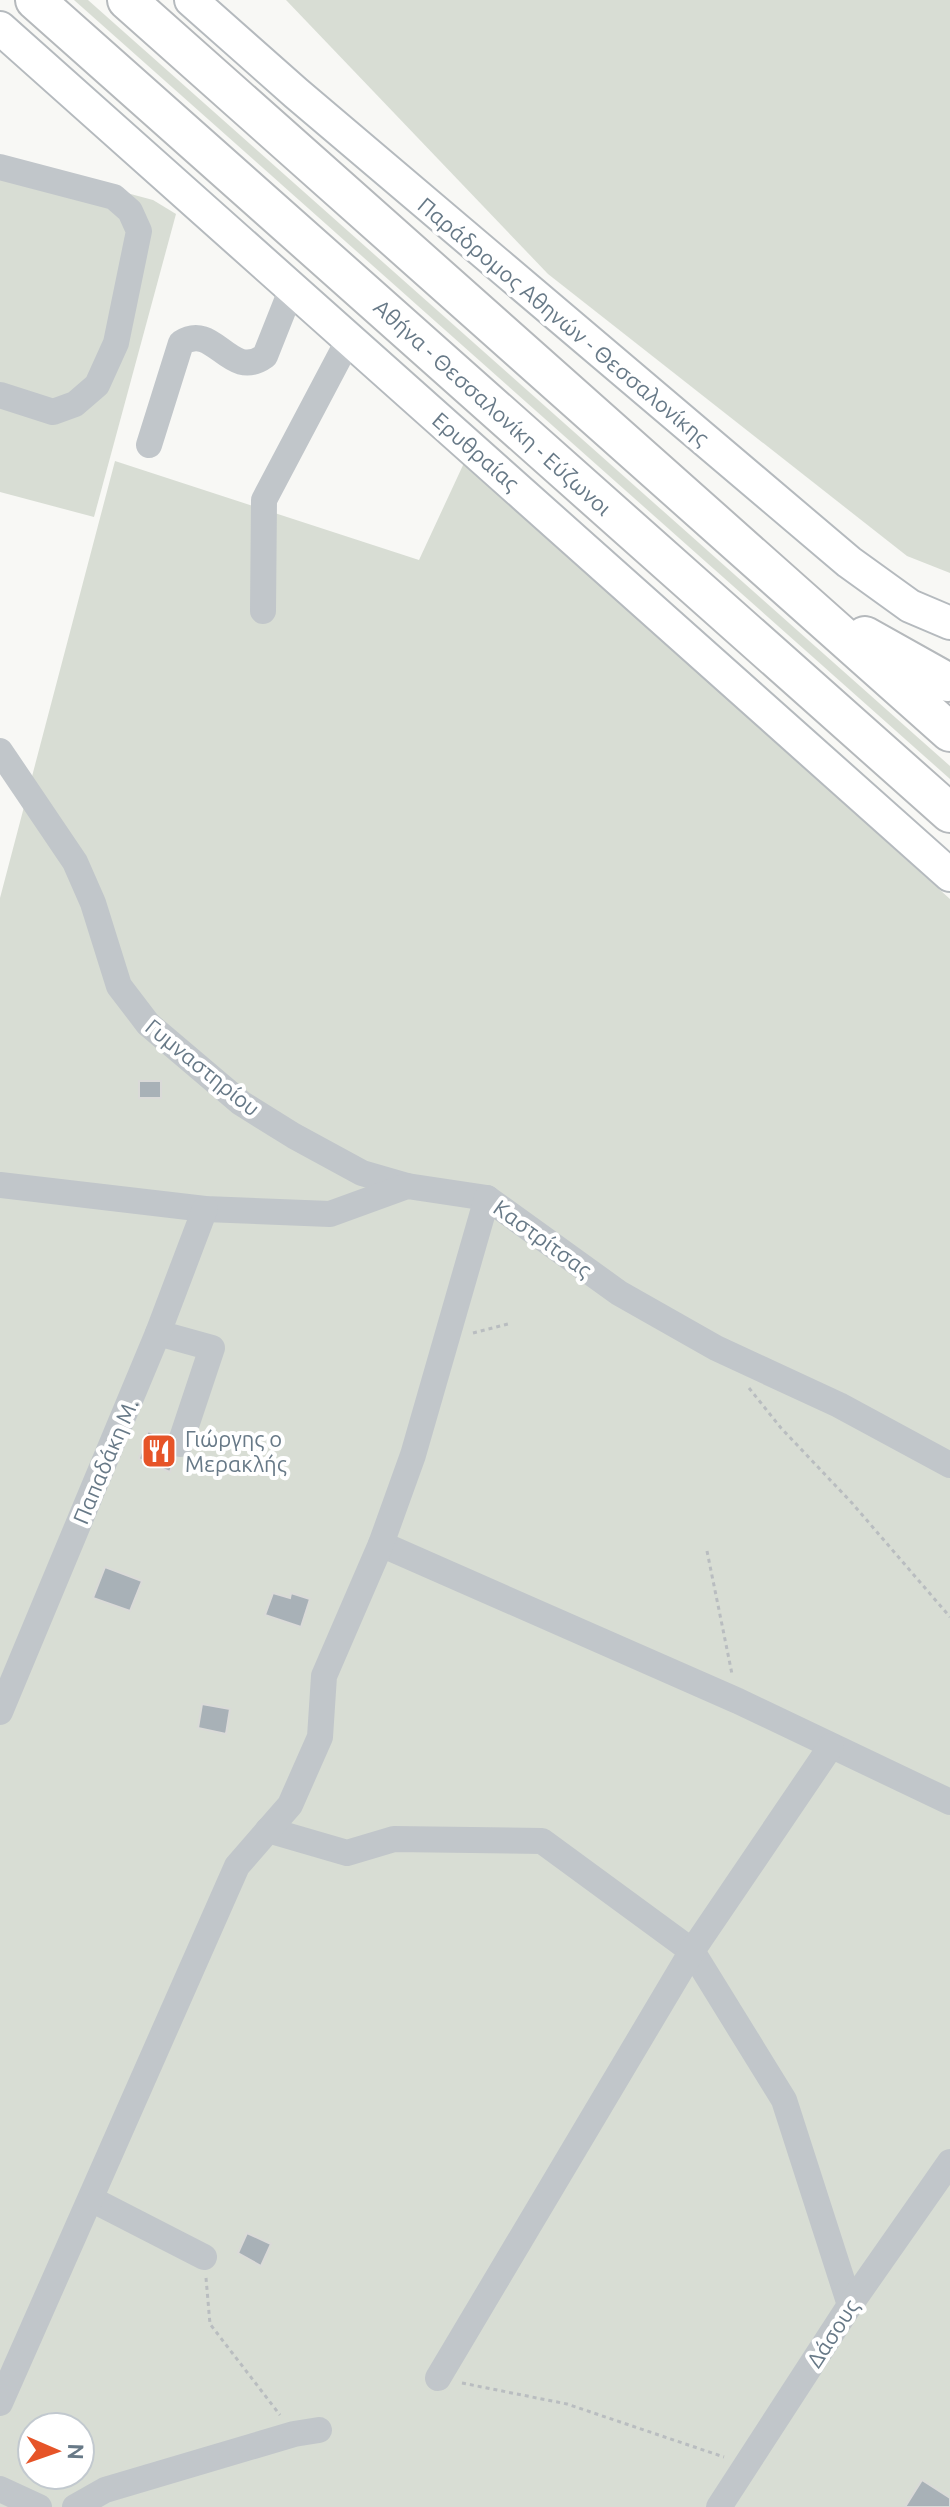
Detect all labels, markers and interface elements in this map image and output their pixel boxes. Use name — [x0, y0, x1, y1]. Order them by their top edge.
street label: Παράδρομος Αθηνών - Θεσσαλονίκης — [413, 192, 714, 451]
street label: Αθήνα - Θεσσαλονίκη - Εύζωνοι — [369, 294, 617, 521]
street label: Ερυθραίας — [427, 407, 524, 496]
street label: Γυμναστηρίου — [141, 1013, 265, 1121]
street label: Καστρίτσας — [489, 1194, 597, 1283]
street label: Παπαδάκη Μ. — [67, 1394, 143, 1528]
place label: Γιώργης ο Μερακλής — [185, 1426, 287, 1477]
restaurant icon: Γιώργης ο Μερακλής — [140, 1432, 178, 1470]
street label: Δάσους — [801, 2294, 864, 2372]
north arrow — [16, 2411, 96, 2491]
text: N — [64, 2443, 89, 2460]

